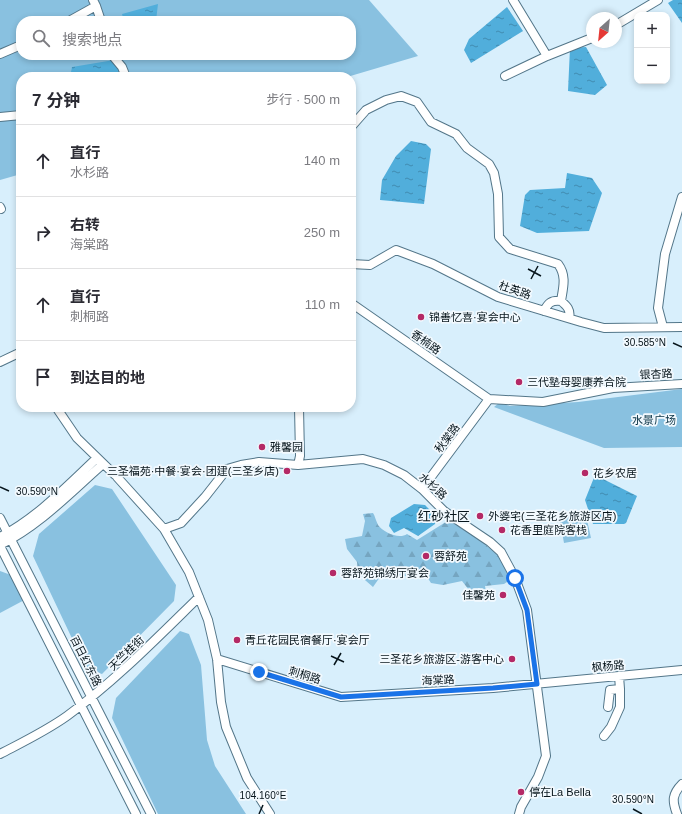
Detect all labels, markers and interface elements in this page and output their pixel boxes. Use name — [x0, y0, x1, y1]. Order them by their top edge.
north arrow — [586, 12, 622, 48]
map controls — [634, 12, 670, 84]
button: + — [634, 12, 670, 48]
search box — [16, 16, 356, 60]
icon: search — [30, 27, 52, 49]
text: 搜索地点 — [62, 31, 122, 48]
button: − — [634, 48, 670, 84]
text: 7 分钟 — [32, 91, 80, 110]
text: 步行 · 500 m — [266, 92, 340, 107]
text: 直行 — [70, 144, 100, 161]
icon: ahead — [32, 150, 54, 172]
text: 140 m — [304, 153, 340, 168]
text: 水杉路 — [70, 165, 109, 180]
text: 右转 — [70, 216, 100, 233]
icon: right — [32, 222, 54, 244]
text: 250 m — [304, 225, 340, 240]
text: 海棠路 — [70, 237, 109, 252]
street label: 杜英路 — [497, 279, 533, 301]
text: 直行 — [70, 288, 100, 305]
icon: ahead — [32, 294, 54, 316]
text: 110 m — [305, 297, 340, 312]
text: 刺桐路 — [70, 309, 109, 324]
place label: 锦善忆喜·宴会中心 — [429, 311, 521, 323]
marker: 锦善忆喜·宴会中心 — [416, 312, 426, 322]
street label: 香楠路 — [409, 328, 443, 356]
text: 30.585°N — [624, 337, 666, 348]
icon: arrive — [32, 366, 54, 388]
street label: 银杏路 — [639, 367, 673, 381]
text: 到达目的地 — [70, 369, 145, 386]
place label: 三代塾母婴康养合院 — [527, 376, 626, 388]
marker: 三代塾母婴康养合院 — [514, 377, 524, 387]
park label: 水景广场 — [632, 414, 676, 426]
street label: 秋棠路 — [432, 421, 462, 455]
place label: 雅馨园 — [270, 441, 303, 453]
marker: 雅馨园 — [257, 442, 267, 452]
place label: 三圣福苑·中餐·宴会·团建(三圣乡店) — [107, 465, 279, 477]
marker: 三圣福苑·中餐·宴会·团建(三圣乡店) — [282, 466, 292, 476]
place label: 花乡农居 — [593, 467, 637, 479]
marker: 花乡农居 — [580, 468, 590, 478]
street label: 水杉路 — [417, 471, 449, 501]
text: 30.590°N — [16, 486, 58, 497]
district label: 红砂社区 — [418, 509, 470, 524]
place label: 外婆宅(三圣花乡旅游区店) — [488, 510, 616, 522]
marker: 外婆宅(三圣花乡旅游区店) — [475, 511, 485, 521]
place label: 花香里庭院客栈 — [510, 524, 587, 536]
marker: 花香里庭院客栈 — [497, 525, 507, 535]
place label: 蓉舒苑 — [434, 550, 467, 562]
marker: 蓉舒苑 — [421, 551, 431, 561]
place label: 蓉舒苑锦绣厅宴会 — [341, 567, 429, 579]
marker: 蓉舒苑锦绣厅宴会 — [328, 568, 338, 578]
route start — [506, 569, 524, 587]
place label: 佳馨苑 — [462, 589, 495, 601]
marker: 佳馨苑 — [498, 590, 508, 600]
street label: 天竺桂街 — [106, 633, 146, 673]
street label: 百日红东路 — [68, 634, 104, 688]
place label: 青丘花园民宿餐厅·宴会厅 — [245, 634, 370, 646]
marker: 青丘花园民宿餐厅·宴会厅 — [232, 635, 242, 645]
place label: 三圣花乡旅游区-游客中心 — [379, 653, 504, 665]
marker: 三圣花乡旅游区-游客中心 — [507, 654, 517, 664]
street label: 枫杨路 — [591, 659, 625, 673]
route end — [250, 663, 268, 681]
street label: 刺桐路 — [287, 664, 323, 686]
street label: 海棠路 — [421, 673, 455, 687]
place label: 停在La Bella — [529, 786, 592, 798]
marker: 停在La Bella — [516, 787, 526, 797]
text: 104.160°E — [240, 790, 287, 801]
text: 30.590°N — [612, 794, 654, 805]

